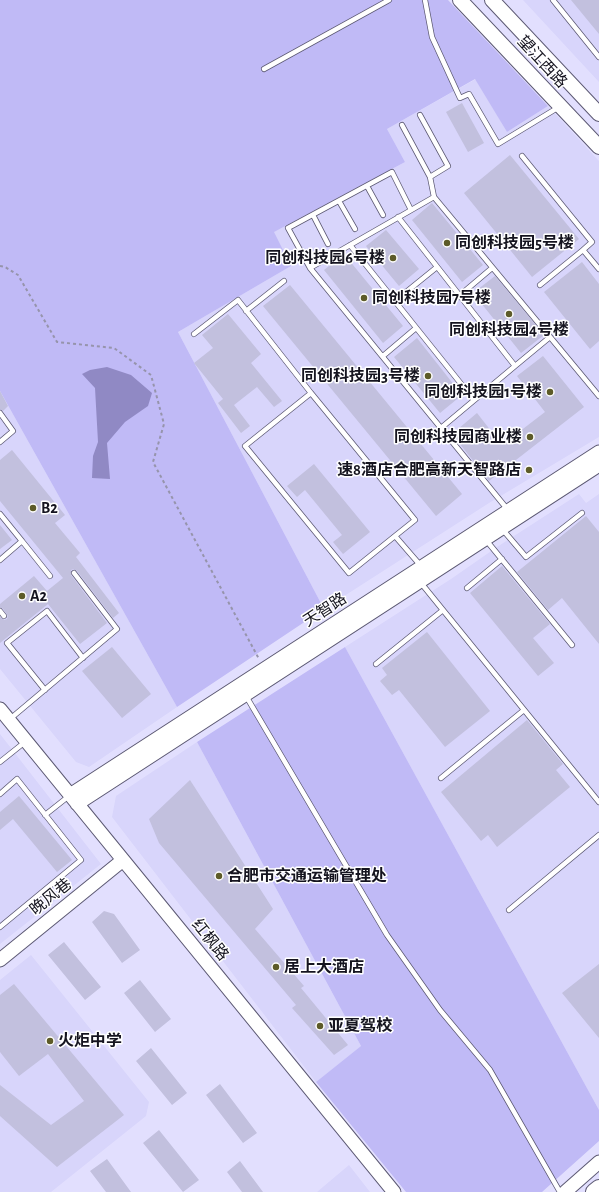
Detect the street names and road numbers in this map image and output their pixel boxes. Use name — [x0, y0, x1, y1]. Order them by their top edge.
street label: 望江西路 — [513, 32, 571, 92]
street label: 天智路 — [300, 589, 350, 631]
street label: 晚风巷 — [26, 874, 76, 920]
street label: 红枫路 — [187, 915, 233, 965]

